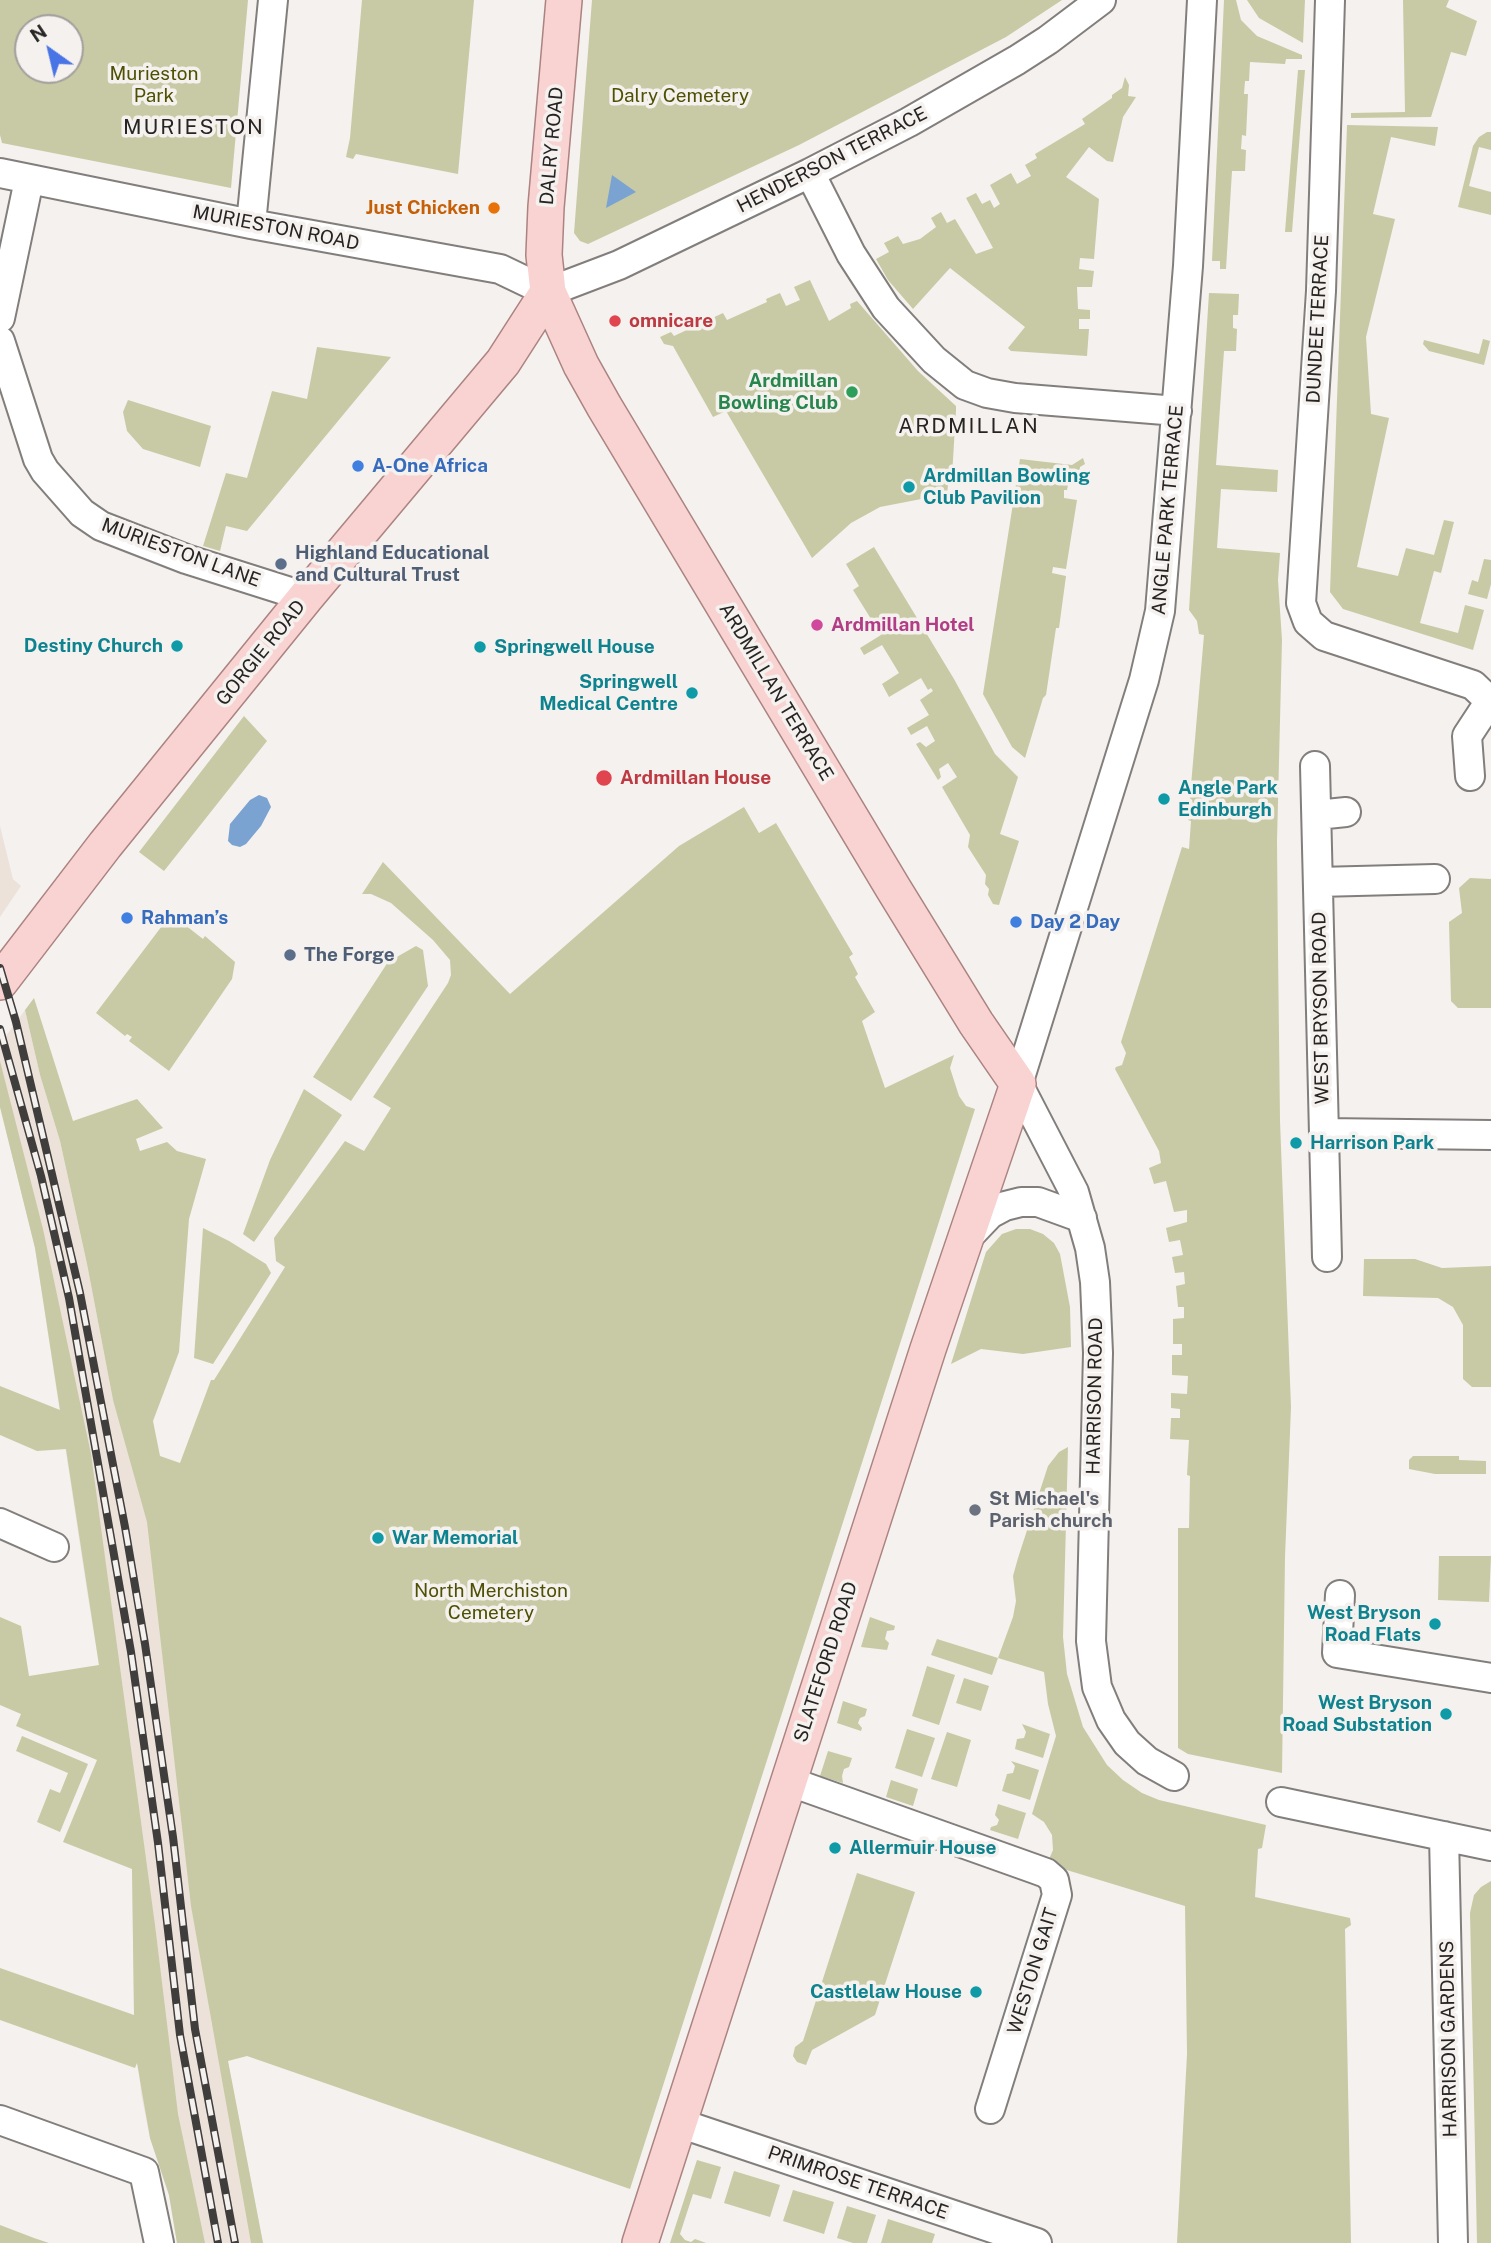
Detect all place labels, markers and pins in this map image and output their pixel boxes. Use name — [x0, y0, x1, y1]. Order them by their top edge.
place label: Just Chicken — [366, 197, 480, 219]
marker: Just Chicken — [486, 200, 502, 216]
place label: omnicare — [629, 310, 713, 332]
marker: omnicare — [607, 313, 623, 329]
place label: Ardmillan Bowling Club — [718, 370, 838, 414]
marker: Ardmillan Bowling Club — [844, 384, 860, 400]
place label: A-One Africa — [372, 455, 488, 477]
marker: A-One Africa — [350, 458, 366, 474]
place label: Ardmillan Bowling Club Pavilion — [923, 465, 1090, 509]
marker: Ardmillan Bowling Club Pavilion — [901, 479, 917, 495]
place label: Highland Educational and Cultural Trust — [295, 542, 490, 586]
marker: Highland Educational and Cultural Trust — [273, 556, 289, 572]
place label: Ardmillan Hotel — [831, 614, 975, 636]
marker: Ardmillan Hotel — [809, 617, 825, 633]
place label: Destiny Church — [24, 635, 163, 657]
place label: Springwell House — [494, 636, 655, 658]
marker: Destiny Church — [169, 638, 185, 654]
marker: Springwell House — [472, 639, 488, 655]
place label: Springwell Medical Centre — [539, 671, 678, 715]
marker: Springwell Medical Centre — [684, 685, 700, 701]
place label: Ardmillan House — [620, 767, 771, 789]
marker: Ardmillan House — [594, 768, 614, 788]
place label: Angle Park Edinburgh — [1178, 777, 1278, 821]
marker: Angle Park Edinburgh — [1156, 791, 1172, 807]
place label: Rahman’s — [141, 907, 228, 929]
marker: Rahman’s — [119, 910, 135, 926]
place label: Day 2 Day — [1030, 911, 1120, 933]
marker: Day 2 Day — [1008, 914, 1024, 930]
place label: The Forge — [304, 944, 395, 966]
marker: The Forge — [282, 947, 298, 963]
place label: Harrison Park — [1310, 1132, 1434, 1154]
marker: Harrison Park — [1288, 1135, 1304, 1151]
place label: St Michael's Parish church — [989, 1488, 1113, 1532]
marker: St Michael's Parish church — [967, 1502, 983, 1518]
place label: War Memorial — [392, 1527, 518, 1549]
marker: War Memorial — [370, 1530, 386, 1546]
place label: West Bryson Road Flats — [1307, 1602, 1421, 1646]
marker: West Bryson Road Flats — [1427, 1616, 1443, 1632]
place label: West Bryson Road Substation — [1282, 1692, 1432, 1736]
marker: West Bryson Road Substation — [1438, 1706, 1454, 1722]
place label: Allermuir House — [849, 1837, 996, 1859]
marker: Allermuir House — [827, 1840, 843, 1856]
place label: Castlelaw House — [810, 1981, 962, 2003]
marker: Castlelaw House — [968, 1984, 984, 2000]

